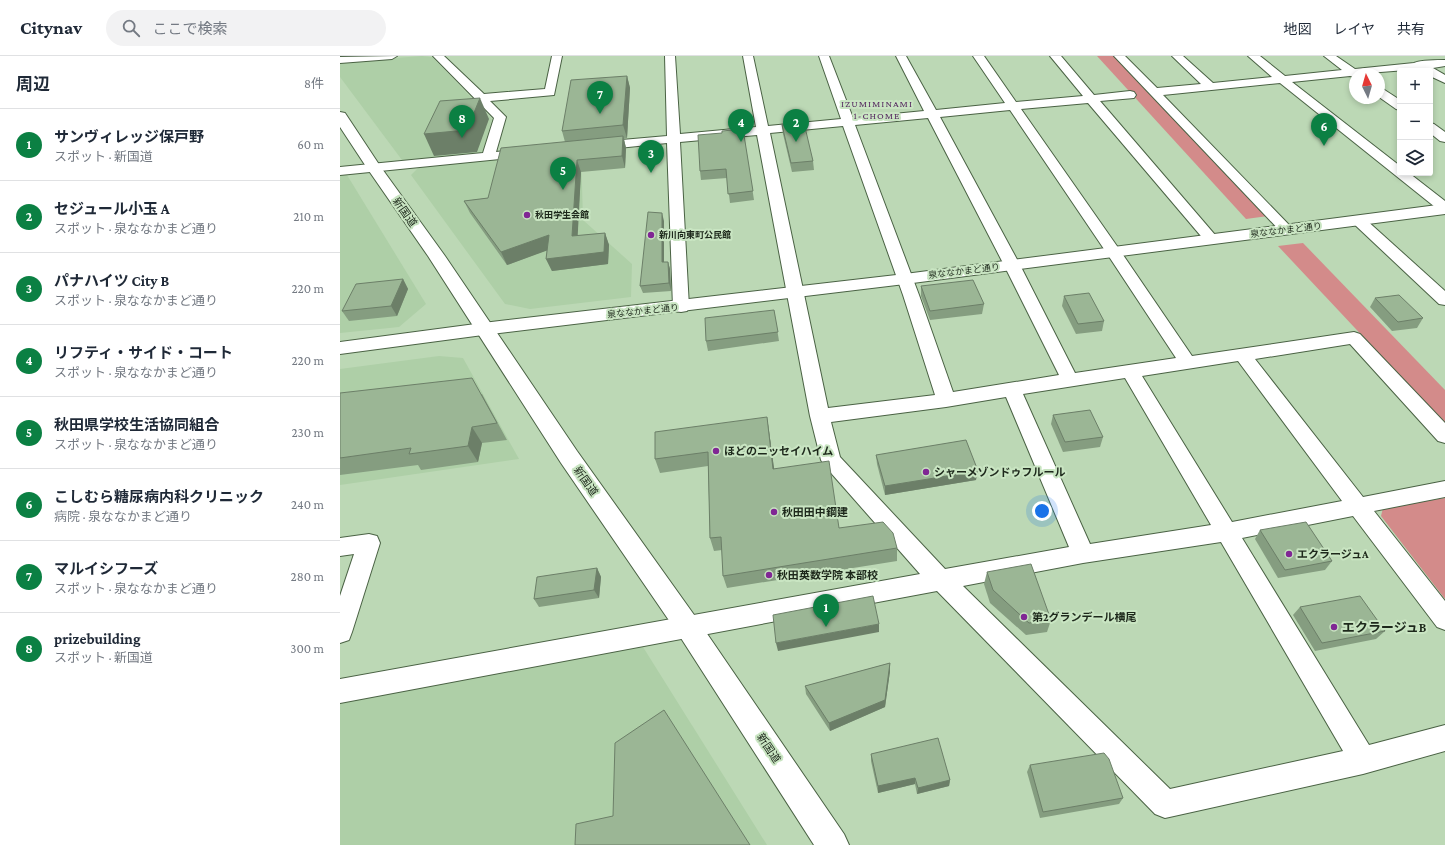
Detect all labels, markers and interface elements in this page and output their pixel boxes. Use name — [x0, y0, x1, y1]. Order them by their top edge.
search box — [106, 10, 386, 46]
text: Citynav — [20, 17, 82, 38]
icon: search — [120, 17, 142, 39]
text: ここで検索 — [152, 21, 227, 37]
text: 地図 — [1283, 21, 1311, 37]
text: レイヤ — [1333, 21, 1375, 37]
text: 共有 — [1397, 21, 1425, 37]
north arrow — [1349, 68, 1385, 104]
map controls — [1397, 68, 1433, 176]
button: + — [1397, 68, 1433, 104]
text: 周辺 — [16, 75, 50, 94]
text: 8件 — [304, 76, 324, 91]
pin: 7 — [587, 81, 613, 114]
district label: IZUMIMINAMI 1-CHOME — [841, 98, 913, 121]
button: − — [1397, 104, 1433, 140]
pin: 8 — [449, 105, 475, 138]
pin: 4 — [728, 109, 754, 142]
pin: 2 — [783, 109, 809, 142]
pin: 6 — [1311, 113, 1337, 146]
text: サンヴィレッジ保戸野 — [54, 129, 204, 145]
text: 1 — [27, 137, 31, 152]
text: 60 m — [297, 137, 324, 152]
pin: 3 — [638, 140, 664, 173]
button: layers — [1397, 140, 1433, 176]
text: スポット · 新国道 — [54, 149, 153, 164]
pin: 5 — [550, 157, 576, 190]
street label: 新国道 — [391, 195, 419, 229]
text: セジュール小玉 A — [54, 201, 170, 217]
text: 2 — [26, 209, 32, 224]
text: 210 m — [293, 209, 324, 224]
marker: 秋田学生会館 — [522, 210, 532, 220]
place label: 秋田学生会館 — [535, 210, 589, 220]
text: スポット · 泉ななかまど通り — [54, 221, 218, 236]
street label: 泉ななかまど通り — [1250, 221, 1322, 239]
marker: 新川向東町公民館 — [646, 230, 656, 240]
place label: 新川向東町公民館 — [659, 230, 731, 240]
street label: 泉ななかまど通り — [928, 262, 1000, 280]
text: パナハイツ City B — [54, 273, 169, 289]
text: 3 — [26, 281, 32, 296]
text: 220 m — [291, 281, 324, 296]
text: スポット · 泉ななかまど通り — [54, 293, 218, 308]
street label: 泉ななかまど通り — [607, 302, 679, 320]
text: リフティ・サイド・コート — [54, 345, 233, 361]
text: 4 — [25, 353, 33, 368]
text: 220 m — [291, 353, 324, 368]
text: スポット · 泉ななかまど通り — [54, 365, 218, 380]
text: 秋田県学校生活協同組合 — [54, 417, 219, 433]
text: 5 — [26, 425, 32, 440]
text: 230 m — [291, 425, 324, 440]
text: スポット · 泉ななかまど通り — [54, 437, 218, 452]
place label: ほどのニッセイハイム — [724, 445, 833, 457]
marker: ほどのニッセイハイム — [711, 446, 721, 456]
street label: 新国道 — [572, 464, 600, 498]
place label: シャーメゾンドゥフルール — [934, 466, 1066, 478]
marker: シャーメゾンドゥフルール — [921, 467, 931, 477]
text: こしむら糖尿病内科クリニック — [54, 489, 264, 505]
text: 6 — [25, 497, 33, 512]
text: 240 m — [291, 497, 324, 512]
your location — [1032, 501, 1052, 521]
place label: 秋田田中鋼建 — [782, 506, 848, 518]
marker: 秋田田中鋼建 — [769, 507, 779, 517]
text: 病院 · 泉ななかまど通り — [54, 509, 192, 524]
place label: エクラージュA — [1297, 548, 1369, 560]
marker: エクラージュA — [1284, 549, 1294, 559]
text: マルイシフーズ — [54, 561, 158, 577]
text: 7 — [26, 569, 32, 584]
text: 280 m — [291, 569, 324, 584]
place label: 秋田英数学院 本部校 — [777, 569, 878, 581]
marker: 秋田英数学院 本部校 — [764, 570, 774, 580]
text: スポット · 泉ななかまど通り — [54, 581, 218, 596]
pin: 1 — [813, 594, 839, 627]
place label: 第2グランデール横尾 — [1032, 611, 1137, 623]
marker: 第2グランデール横尾 — [1019, 612, 1029, 622]
place label: エクラージュB — [1342, 620, 1427, 635]
marker: エクラージュB — [1329, 622, 1339, 632]
text: prizebuilding — [54, 631, 141, 647]
text: 8 — [25, 641, 33, 656]
text: 300 m — [290, 641, 324, 656]
text: スポット · 新国道 — [54, 650, 153, 665]
street label: 新国道 — [755, 731, 783, 765]

